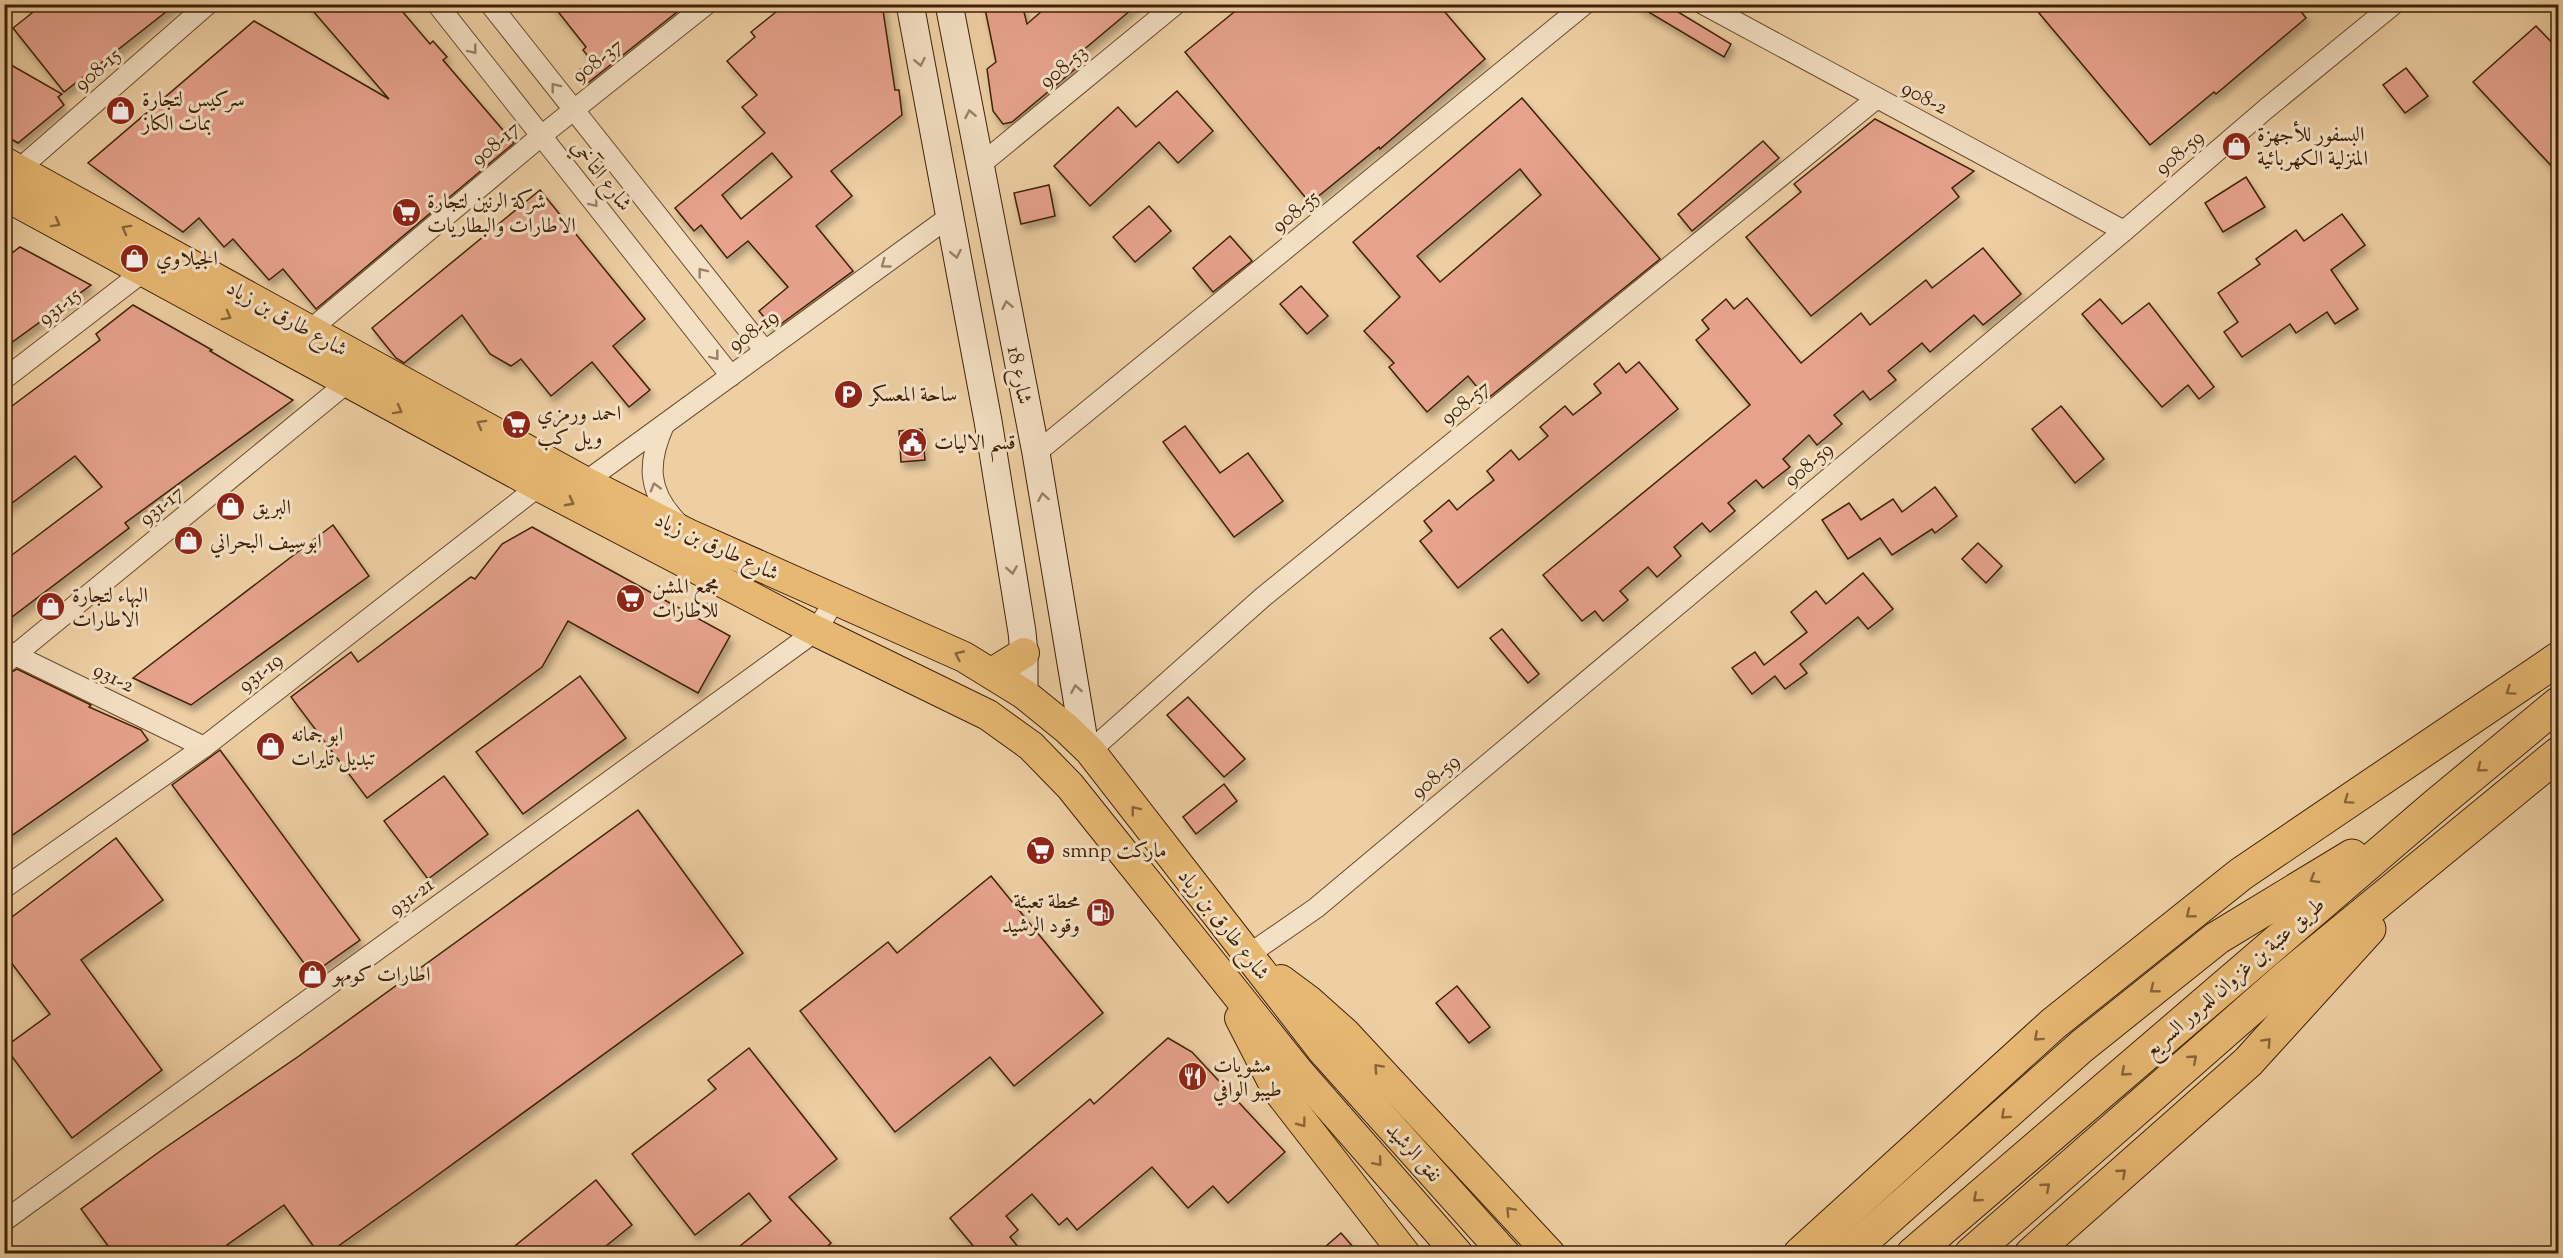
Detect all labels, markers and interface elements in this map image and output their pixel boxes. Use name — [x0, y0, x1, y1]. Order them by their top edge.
street label: 908-37 — [566, 32, 631, 91]
street label: 908-53 — [1034, 39, 1095, 96]
street label: 908-15 — [68, 42, 128, 99]
one-way arrow — [466, 44, 477, 55]
one-way arrow — [913, 57, 926, 67]
street label: 908-2 — [1896, 74, 1953, 123]
one-way arrow — [552, 82, 563, 93]
place label: سركيس لتجارة بمات الكاز — [140, 86, 245, 140]
shop icon: سركيس لتجارة بمات الكاز — [105, 95, 137, 127]
one-way arrow — [964, 109, 977, 119]
street label: 908-17 — [465, 115, 528, 174]
place label: البسفور للأجهزة المنزلية الكهربائية — [2257, 120, 2368, 175]
street label: 908-59 — [2149, 124, 2211, 183]
shop icon: البسفور للأجهزة المنزلية الكهربائية — [2220, 130, 2252, 162]
street label: شارع التآخي — [562, 134, 638, 219]
street label: 908-55 — [1266, 184, 1326, 241]
place label: شركة الرنين لتجارة الاطارات والبطاريات — [427, 188, 576, 242]
supermarket icon: شركة الرنين لتجارة الاطارات والبطاريات — [390, 197, 422, 229]
one-way arrow — [587, 197, 598, 208]
one-way arrow — [50, 216, 60, 227]
one-way arrow — [122, 225, 132, 236]
shop icon: الجيلاوي — [119, 242, 151, 274]
place label: الجيلاوي — [156, 245, 218, 275]
one-way arrow — [949, 248, 962, 258]
one-way arrow — [881, 256, 892, 267]
one-way arrow — [699, 268, 710, 279]
street label: شارع طارق بن زياد — [220, 274, 352, 366]
street label: 931-15 — [33, 281, 88, 334]
one-way arrow — [1001, 301, 1014, 311]
street label: 908-19 — [723, 303, 786, 360]
one-way arrow — [221, 309, 231, 320]
street label: شارع 18 — [997, 344, 1038, 407]
one-way arrow — [708, 349, 719, 360]
street label: 908-57 — [1435, 374, 1498, 433]
parking icon: ساحة المعسكر — [833, 378, 865, 410]
place label: ساحة المعسكر — [868, 381, 957, 411]
place label: احمد ورمزي ويل كب — [537, 400, 621, 454]
one-way arrow — [392, 403, 403, 414]
supermarket icon: احمد ورمزي ويل كب — [500, 409, 532, 441]
one-way arrow — [477, 420, 487, 431]
public building icon: قسم الاليات — [897, 426, 929, 458]
place label: قسم الاليات — [934, 429, 1016, 463]
street label: 908-59 — [1778, 436, 1841, 495]
street label: 931-17 — [133, 479, 192, 534]
one-way arrow — [650, 482, 662, 493]
shop icon: البريق — [215, 491, 247, 523]
one-way arrow — [1037, 492, 1050, 502]
place label: البريق — [252, 494, 291, 524]
one-way arrow — [564, 495, 574, 506]
street label: شارع طارق بن زياد — [649, 506, 783, 591]
shop icon: ابوسيف البحراني — [173, 525, 205, 557]
place label: ابوسيف البحراني — [210, 528, 322, 558]
one-way arrow — [1005, 564, 1018, 574]
place label: مجمع المشن للاطارات — [652, 573, 719, 627]
place label: البهاء لتجارة الاطارات — [72, 582, 148, 636]
supermarket icon: مجمع المشن للاطارات — [615, 582, 647, 614]
shop icon: البهاء لتجارة الاطارات — [35, 591, 67, 623]
street label: 931-19 — [232, 646, 290, 701]
one-way arrow — [954, 651, 965, 663]
street label: 931-2 — [87, 656, 139, 702]
one-way arrow — [2506, 684, 2517, 695]
one-way arrow — [1070, 685, 1082, 694]
place label: ابو جمانه تبديل تايرات — [291, 721, 376, 775]
shop icon: ابو جمانه تبديل تايرات — [254, 730, 286, 762]
street label: 908-59 — [1405, 748, 1468, 807]
one-way arrow — [2477, 760, 2488, 771]
one-way arrow — [2343, 793, 2354, 804]
one-way arrow — [1131, 805, 1142, 816]
supermarket icon: smnp ماركت — [1025, 834, 1057, 866]
place label: smnp ماركت — [1062, 837, 1167, 867]
street label: شارع طارق بن زياد — [1168, 863, 1276, 988]
street label: 931-21 — [383, 871, 441, 924]
one-way arrow — [2310, 871, 2320, 883]
place label: محطة تعبئة وقود الرشيد — [1002, 888, 1080, 942]
street label: طريق عتبة بن غزوان للمرور السريع — [2138, 891, 2334, 1067]
fuel station icon: محطة تعبئة وقود الرشيد — [1085, 897, 1117, 929]
one-way arrow — [2186, 907, 2197, 918]
shop icon: اطارات كومهو — [296, 958, 328, 990]
place label: اطارات كومهو — [331, 961, 431, 991]
one-way arrow — [2149, 981, 2160, 992]
one-way arrow — [2035, 1030, 2045, 1041]
one-way arrow — [2259, 1038, 2270, 1049]
place label: مشويات طيبو الوافي — [1213, 1052, 1282, 1106]
one-way arrow — [2186, 1055, 2197, 1066]
restaurant icon: مشويات طيبو الوافي — [1176, 1061, 1208, 1093]
one-way arrow — [1374, 1064, 1385, 1075]
one-way arrow — [2121, 1064, 2132, 1075]
one-way arrow — [2001, 1108, 2012, 1119]
one-way arrow — [1295, 1116, 1306, 1127]
street label: نفق الرشيد — [1378, 1117, 1448, 1190]
one-way arrow — [1371, 1156, 1382, 1166]
one-way arrow — [2115, 1169, 2126, 1180]
one-way arrow — [2040, 1183, 2050, 1194]
one-way arrow — [1973, 1191, 1984, 1202]
one-way arrow — [1506, 1207, 1517, 1217]

